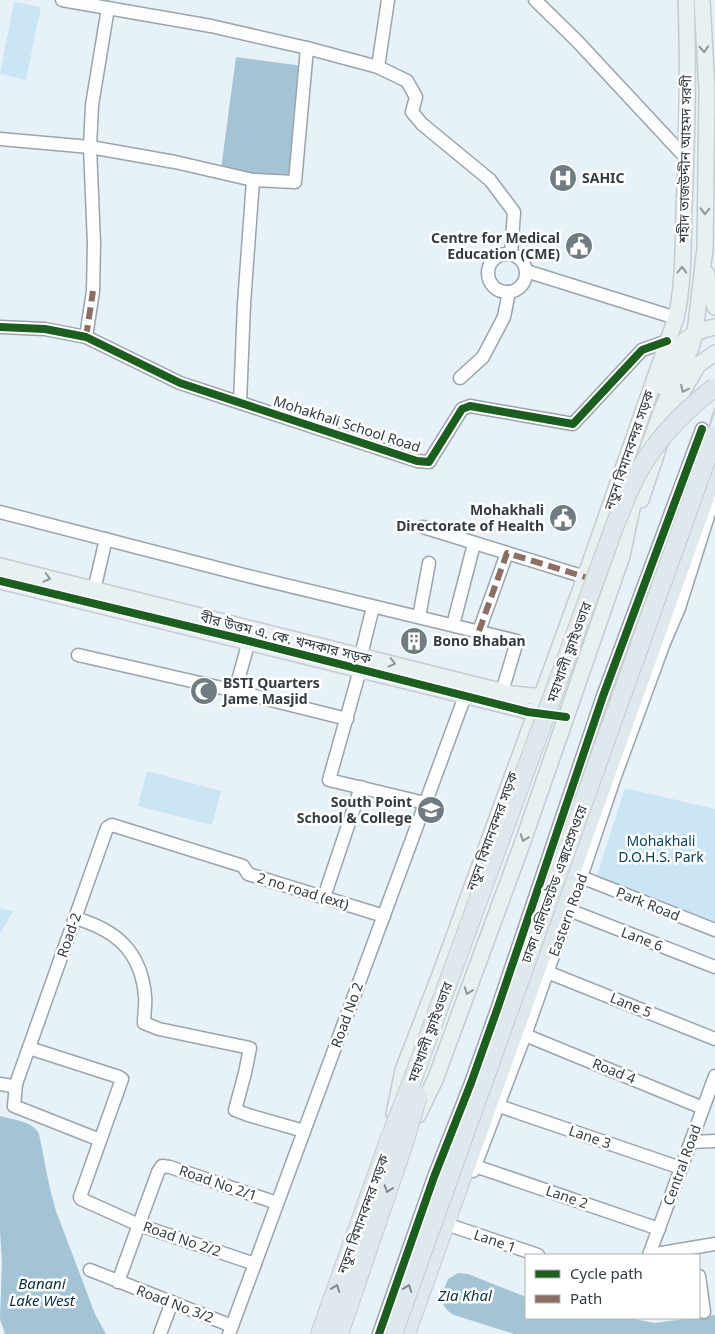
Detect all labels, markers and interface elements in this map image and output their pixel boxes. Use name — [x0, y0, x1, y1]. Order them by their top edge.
one-way arrow — [699, 45, 710, 53]
street label: শহীদ তাজউদ্দীন আহমদ সরণী — [674, 75, 695, 244]
hospital icon: SAHIC — [548, 163, 578, 193]
place label: SAHIC — [582, 168, 625, 187]
one-way arrow — [700, 207, 711, 215]
place label: Centre for Medical Education (CME) — [431, 228, 560, 263]
public building icon: Centre for Medical Education (CME) — [564, 231, 594, 261]
one-way arrow — [677, 266, 688, 274]
one-way arrow — [680, 384, 690, 393]
street label: নতুন বিমানবন্দর সড়ক — [599, 387, 658, 513]
street label: Mohakhali School Road — [271, 391, 423, 456]
place label: Mohakhali Directorate of Health — [396, 500, 544, 535]
public building icon: Mohakhali Directorate of Health — [548, 503, 578, 533]
one-way arrow — [43, 572, 52, 583]
street label: মহাখালী ফ্লাইওভার — [541, 598, 596, 706]
street label: বীর উত্তম এ. কে. খন্দকার সড়ক — [198, 607, 374, 668]
building icon: Bono Bhaban — [399, 626, 429, 656]
place label: Bono Bhaban — [433, 631, 526, 650]
one-way arrow — [388, 657, 396, 668]
place label: BSTI Quarters Jame Masjid — [221, 673, 320, 708]
mosque icon: BSTI Quarters Jame Masjid — [189, 676, 219, 706]
street label: নতুন বিমানবন্দর সড়ক — [461, 768, 522, 894]
place label: South Point School & College — [297, 792, 412, 827]
school or university icon: South Point School & College — [416, 795, 446, 825]
street label: ঢাকা এলিভেটেড এক্সপ্রেসওয়ে — [516, 802, 591, 966]
park label: Mohakhali D.O.H.S. Park — [618, 831, 704, 866]
one-way arrow — [520, 834, 530, 842]
street label: 2 no road (ext) — [255, 868, 351, 913]
street label: Eastern Road — [544, 871, 591, 959]
street label: Park Road — [614, 882, 683, 925]
street label: Road-2 — [52, 910, 85, 960]
street label: Lane 6 — [619, 922, 666, 955]
street label: মহাখালী ফ্লাইওভার — [402, 978, 457, 1086]
street label: Road No 2 — [326, 980, 367, 1050]
one-way arrow — [464, 986, 474, 995]
street label: Lane 5 — [608, 988, 655, 1021]
street label: Road 4 — [590, 1053, 639, 1088]
street label: Lane 3 — [567, 1120, 614, 1153]
street label: Central Road — [658, 1122, 705, 1208]
street label: নতুন বিমানবন্দর সড়ক — [332, 1151, 393, 1277]
street label: Road No 2/1 — [177, 1160, 260, 1205]
street label: Lane 2 — [544, 1180, 591, 1213]
one-way arrow — [384, 1184, 394, 1192]
street label: Road No 2/2 — [141, 1216, 224, 1261]
street label: Lane 1 — [472, 1224, 519, 1257]
legend — [525, 1254, 700, 1319]
text: Cycle path — [570, 1263, 643, 1283]
water label: Banani Lake West — [9, 1273, 76, 1310]
street label: Road No 3/2 — [134, 1280, 217, 1327]
one-way arrow — [330, 1284, 340, 1293]
one-way arrow — [403, 1284, 413, 1293]
water label: Zia Khal — [437, 1285, 493, 1305]
text: Path — [570, 1288, 602, 1308]

